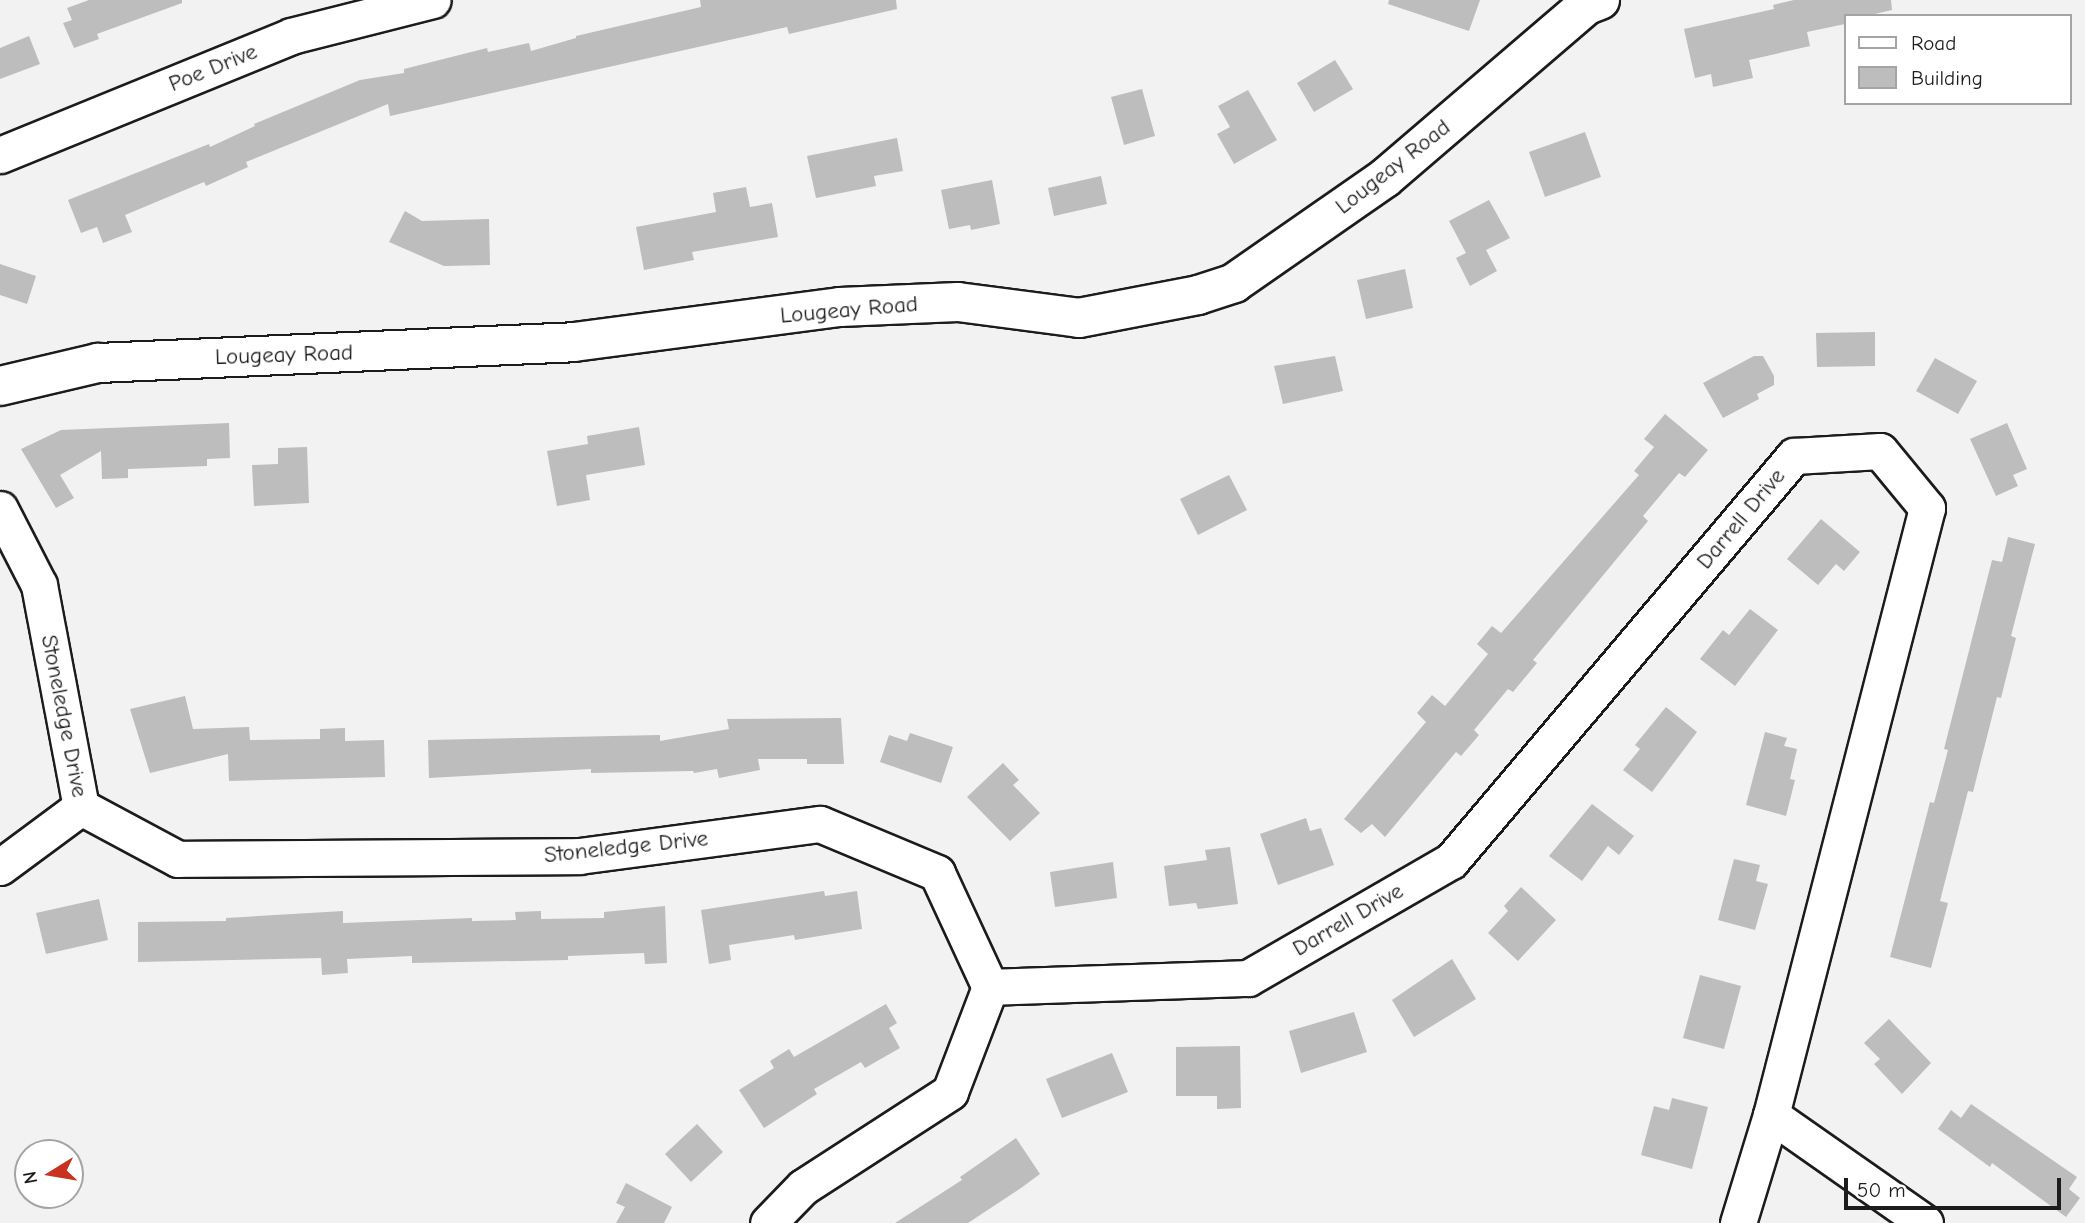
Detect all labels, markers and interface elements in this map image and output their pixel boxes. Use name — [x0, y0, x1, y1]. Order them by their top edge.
legend — [1843, 14, 2071, 105]
text: Road — [1911, 31, 1956, 55]
street label: Poe Drive — [165, 38, 261, 98]
text: Building — [1911, 66, 1983, 90]
street label: Lougeay Road — [1330, 114, 1456, 220]
street label: Lougeay Road — [779, 290, 919, 330]
street label: Lougeay Road — [214, 339, 354, 371]
street label: Darrell Drive — [1691, 463, 1791, 575]
street label: Stoneledge Drive — [35, 633, 93, 799]
street label: Stoneledge Drive — [543, 825, 709, 869]
street label: Darrell Drive — [1288, 877, 1408, 963]
north arrow — [14, 1139, 84, 1209]
scale bar — [1847, 1164, 2064, 1208]
text: N — [18, 1169, 42, 1186]
text: 50 m — [1857, 1178, 1906, 1202]

